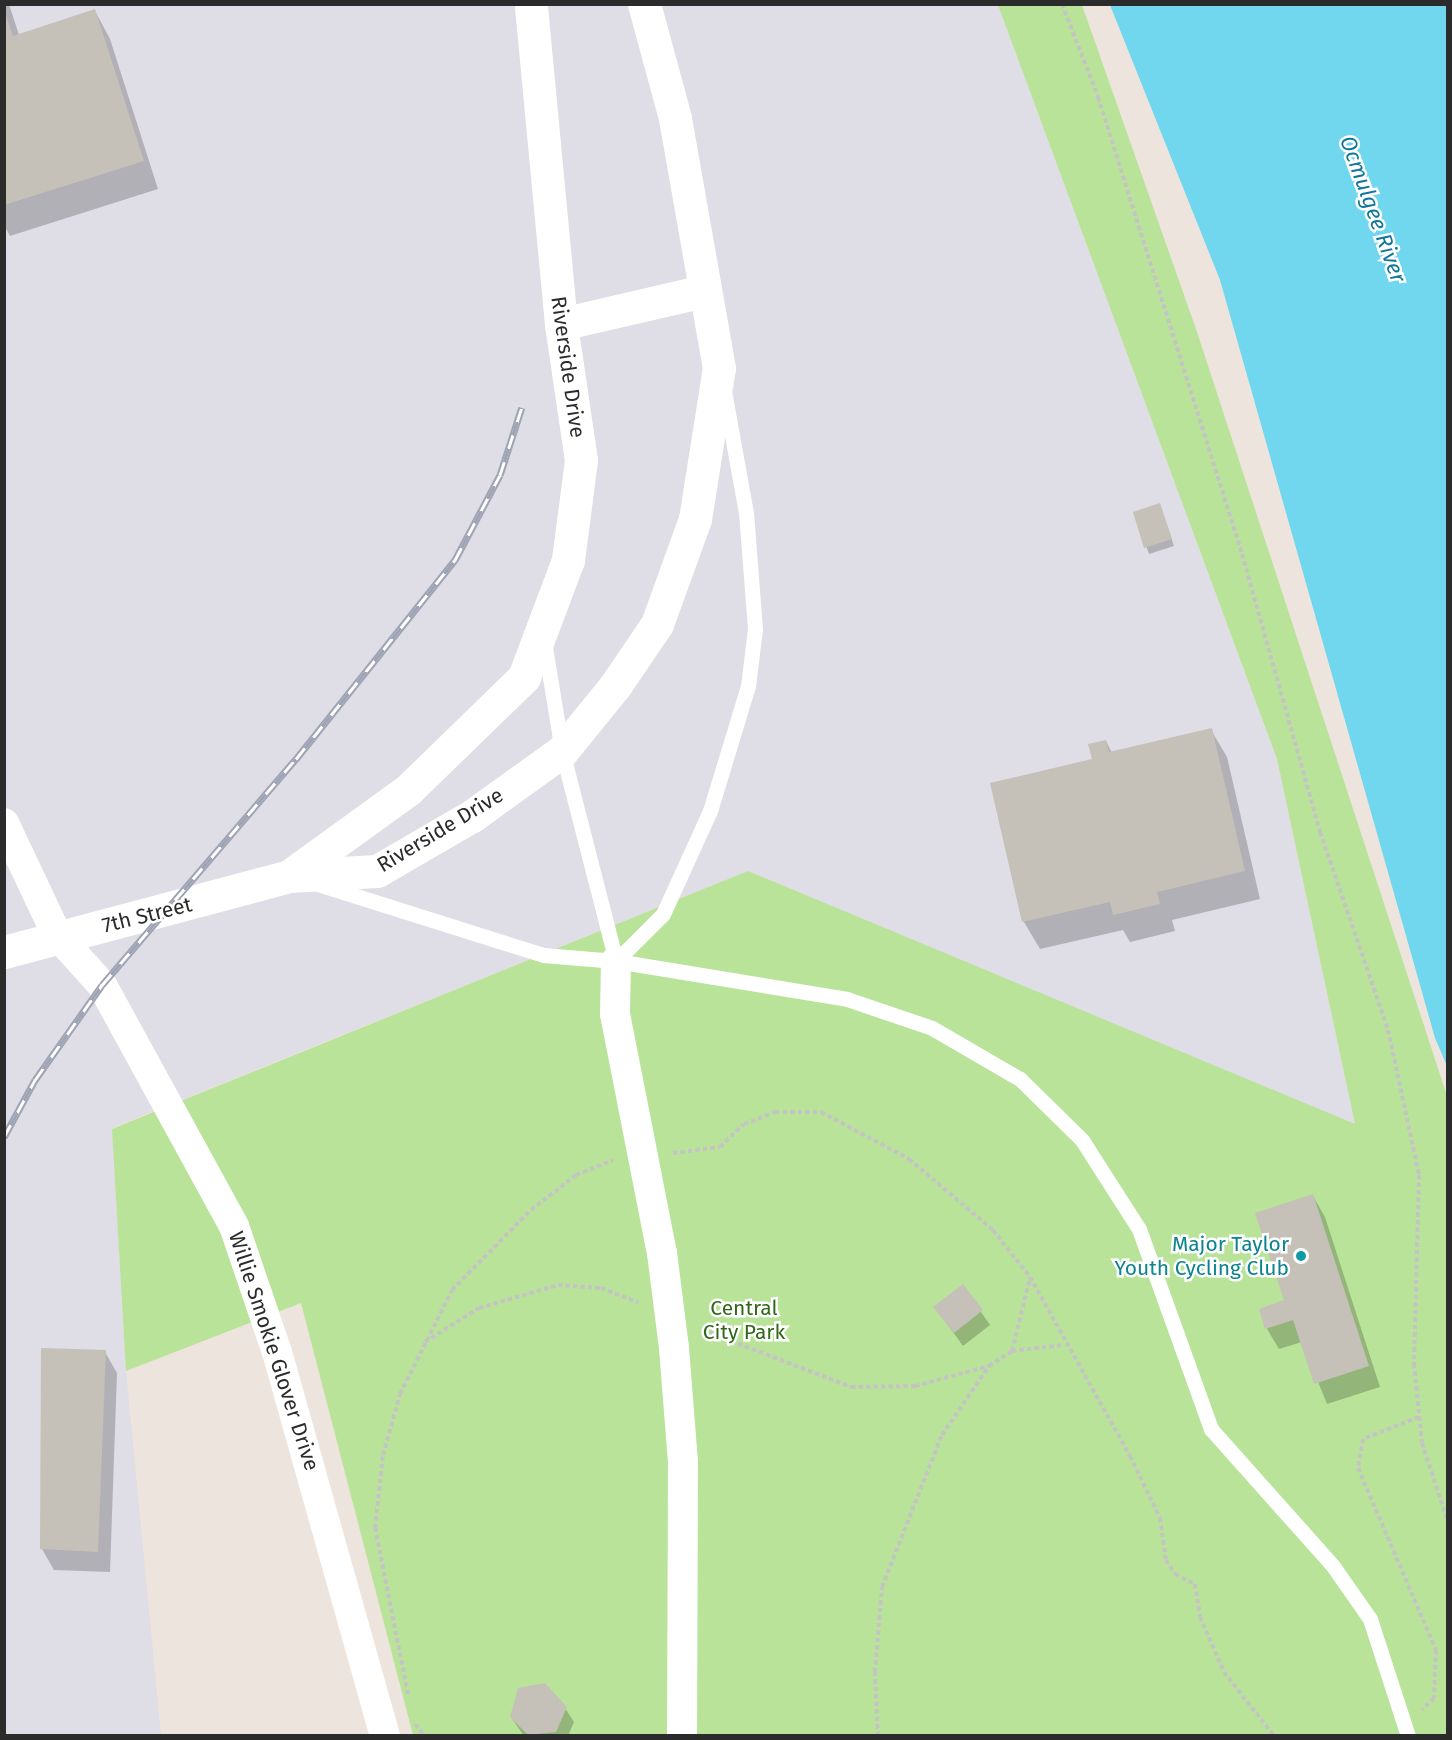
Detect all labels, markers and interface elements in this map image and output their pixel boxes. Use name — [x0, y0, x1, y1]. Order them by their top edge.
water label: Ocmulgee River — [1334, 132, 1412, 286]
street label: Riverside Drive — [546, 295, 590, 439]
street label: Riverside Drive — [372, 782, 508, 878]
street label: 7th Street — [99, 892, 195, 938]
street label: Willie Smokie Glover Drive — [223, 1228, 325, 1474]
place label: Major Taylor Youth Cycling Club — [1114, 1231, 1289, 1281]
marker: Major Taylor Youth Cycling Club — [1294, 1249, 1308, 1263]
park label: Central City Park — [703, 1295, 785, 1345]

